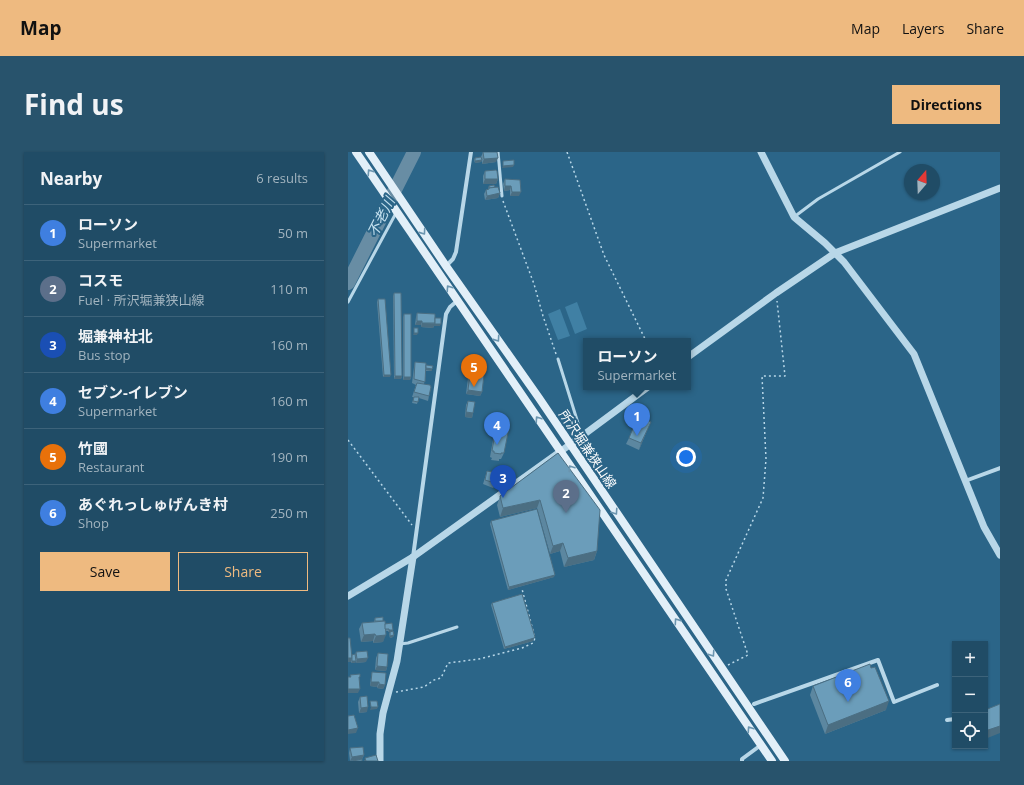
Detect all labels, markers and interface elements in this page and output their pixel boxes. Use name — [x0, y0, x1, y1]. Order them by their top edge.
text: Map — [20, 15, 61, 41]
text: Map — [851, 19, 880, 38]
text: Layers — [902, 19, 944, 38]
text: Share — [966, 19, 1004, 38]
text: Find us — [24, 85, 124, 123]
button: Directions — [892, 85, 1000, 124]
north arrow — [904, 164, 940, 200]
text: Nearby — [40, 167, 102, 190]
text: 6 results — [256, 169, 308, 187]
one-way arrow — [368, 170, 375, 177]
water label: 不老川 — [363, 192, 399, 240]
text: ローソン — [78, 214, 138, 234]
text: 1 — [49, 224, 57, 242]
text: 50 m — [278, 224, 308, 242]
one-way arrow — [418, 228, 425, 235]
text: Supermarket — [78, 234, 157, 252]
text: コスモ — [78, 270, 123, 290]
text: 2 — [49, 280, 57, 298]
text: 110 m — [270, 280, 308, 298]
one-way arrow — [446, 285, 454, 292]
text: Fuel · 所沢堀兼狭山線 — [78, 291, 204, 309]
text: 堀兼神社北 — [78, 326, 153, 346]
one-way arrow — [492, 335, 500, 342]
text: 3 — [49, 336, 57, 354]
text: 160 m — [270, 336, 308, 354]
popup — [583, 338, 691, 390]
text: Bus stop — [78, 346, 131, 364]
text: ローソン — [597, 346, 658, 366]
pin: 5 — [461, 354, 487, 387]
text: Supermarket — [597, 366, 677, 384]
text: セブン-イレブン — [78, 382, 188, 402]
text: 4 — [49, 392, 57, 410]
text: 160 m — [270, 392, 308, 410]
text: Supermarket — [78, 402, 157, 420]
pin: 1 — [624, 403, 650, 436]
street label: 所沢堀兼狭山線 — [555, 406, 621, 492]
pin: 4 — [484, 412, 510, 445]
one-way arrow — [535, 416, 543, 423]
text: 竹國 — [78, 438, 108, 458]
your location — [676, 447, 696, 467]
text: 5 — [49, 448, 57, 466]
text: 190 m — [270, 448, 308, 466]
text: Restaurant — [78, 458, 145, 476]
pin: 3 — [490, 465, 516, 498]
one-way arrow — [568, 465, 576, 472]
pin: 2 — [553, 480, 579, 513]
text: あぐれっしゅげんき村 — [78, 494, 228, 514]
text: 6 — [49, 504, 57, 522]
text: 250 m — [270, 504, 308, 522]
one-way arrow — [611, 508, 618, 515]
text: Shop — [78, 514, 109, 532]
button: Save — [40, 552, 170, 591]
button: Share — [178, 552, 308, 591]
one-way arrow — [674, 618, 682, 625]
map controls — [952, 641, 988, 749]
button: + — [952, 641, 988, 677]
one-way arrow — [707, 650, 714, 657]
pin: 6 — [835, 669, 861, 702]
button: − — [952, 677, 988, 713]
button: locate — [952, 713, 988, 749]
one-way arrow — [747, 726, 755, 733]

